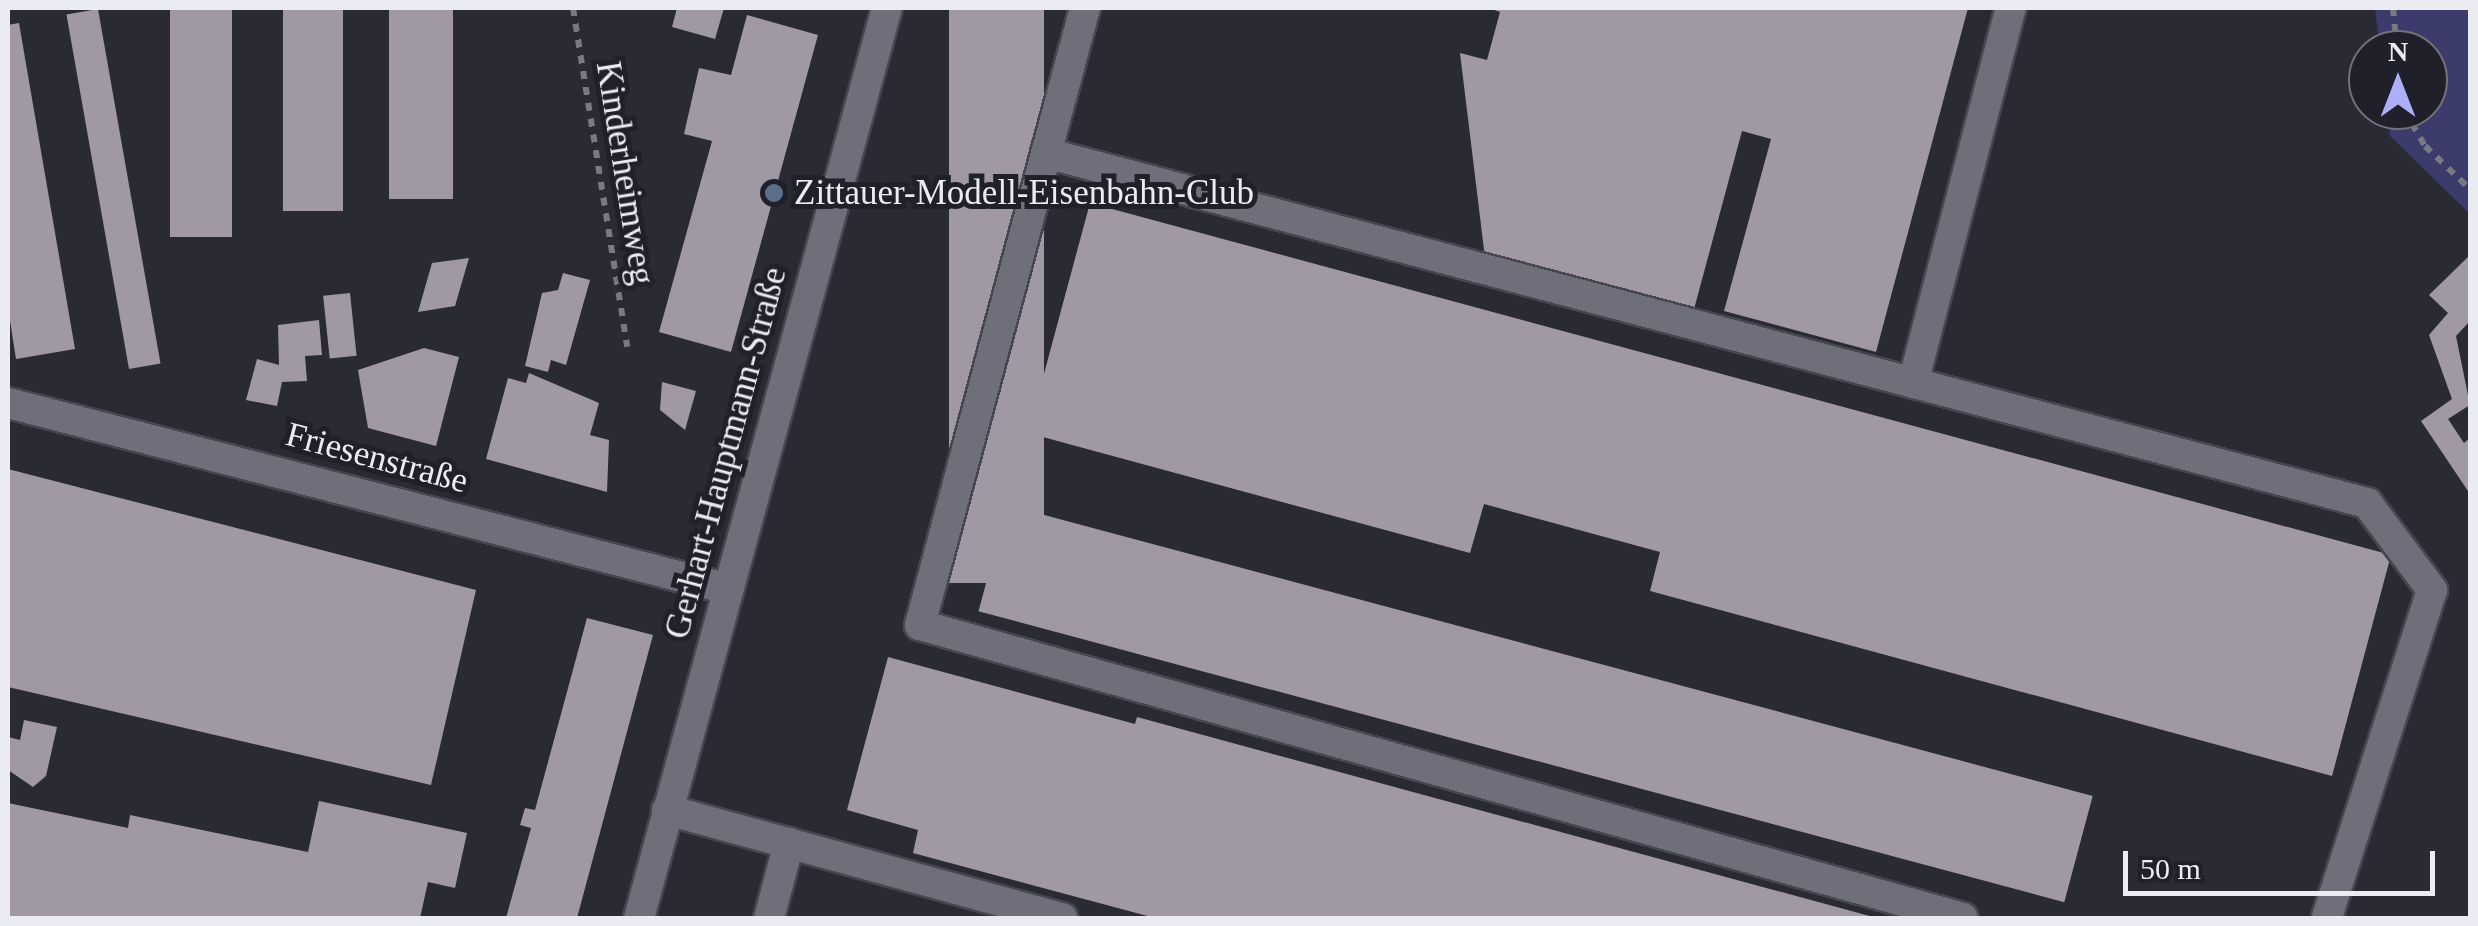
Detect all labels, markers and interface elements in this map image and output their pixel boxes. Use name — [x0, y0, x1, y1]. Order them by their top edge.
north arrow — [2348, 30, 2448, 130]
text: N — [2388, 36, 2408, 67]
street label: Kinderheimweg — [587, 58, 663, 288]
place label: Zittauer-Modell-Eisenbahn-Club — [794, 172, 1254, 214]
marker: Zittauer-Modell-Eisenbahn-Club — [763, 182, 785, 204]
street label: Gerhart-Hauptmann-Straße — [656, 263, 796, 643]
street label: Friesenstraße — [281, 414, 473, 502]
scale bar — [2128, 831, 2440, 893]
text: 50 m — [2140, 852, 2201, 885]

